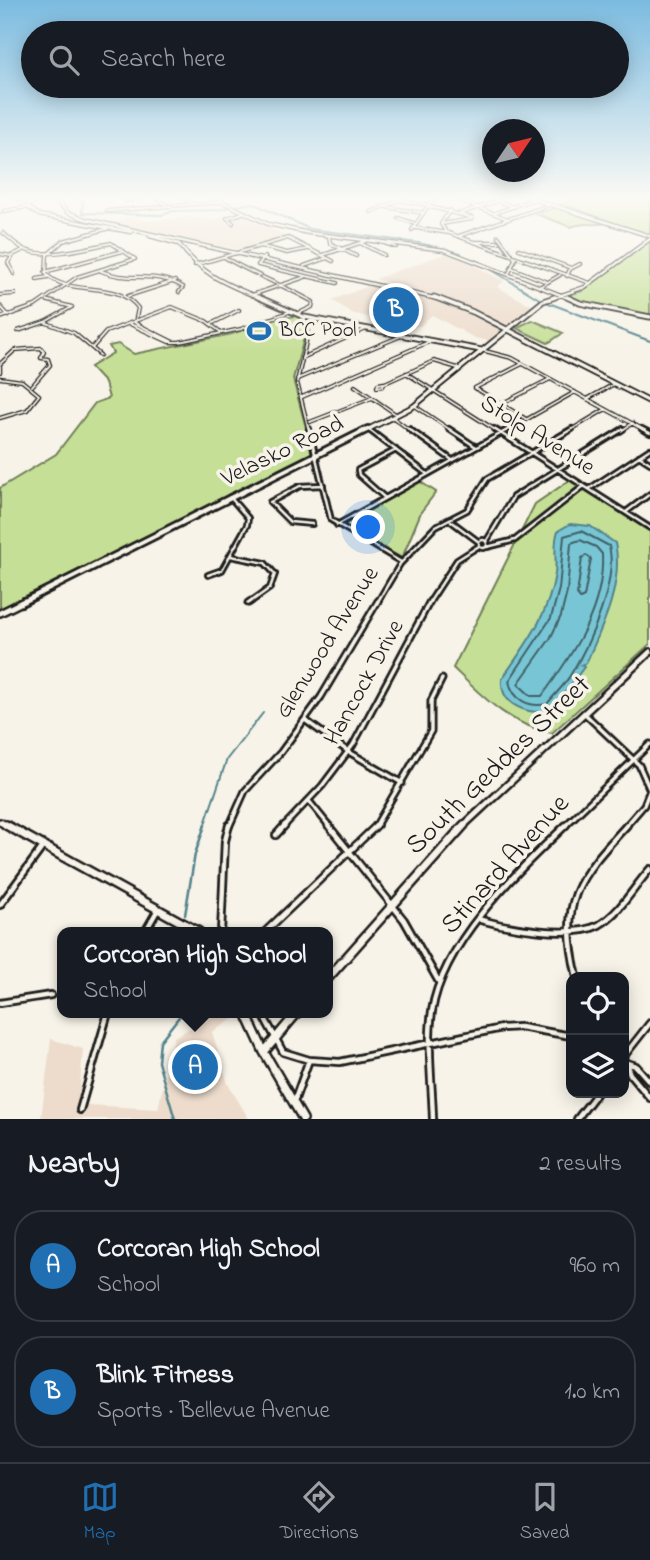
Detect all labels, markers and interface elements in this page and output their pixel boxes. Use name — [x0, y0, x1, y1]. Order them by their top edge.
search box — [21, 21, 629, 98]
icon: search — [45, 41, 83, 79]
text: Search here — [101, 41, 226, 79]
north arrow — [482, 119, 545, 182]
pin: B — [373, 284, 419, 336]
place label: BCC Pool — [278, 316, 356, 346]
sports icon: BCC Pool — [245, 317, 273, 345]
street label: Stolp Avenue — [473, 387, 602, 485]
street label: Velasko Road — [215, 407, 351, 497]
your location — [351, 510, 385, 544]
street label: Glenwood Avenue — [267, 560, 389, 726]
street label: Hancock Drive — [316, 613, 414, 752]
street label: South Geddes Street — [397, 666, 601, 866]
street label: Stinard Avenue — [432, 785, 581, 944]
popup — [57, 927, 333, 1018]
text: Corcoran High School — [84, 937, 306, 975]
map controls — [566, 972, 629, 1098]
button: locate — [566, 972, 629, 1035]
text: School — [84, 975, 147, 1008]
button: layers — [566, 1035, 629, 1098]
pin: A — [172, 1041, 218, 1093]
text: Nearby — [28, 1143, 120, 1187]
text: 2 results — [539, 1148, 622, 1181]
text: Corcoran High School — [97, 1231, 320, 1269]
text: A — [46, 1250, 60, 1283]
text: 960 m — [569, 1250, 620, 1283]
text: School — [97, 1269, 160, 1302]
text: Blink Fitness — [97, 1357, 234, 1395]
text: B — [45, 1376, 61, 1409]
text: 1.0 km — [564, 1376, 620, 1409]
text: Sports · Bellevue Avenue — [97, 1395, 330, 1428]
tab: Map — [81, 1478, 119, 1547]
tab: Directions — [280, 1478, 359, 1547]
tab: Saved — [520, 1478, 569, 1547]

